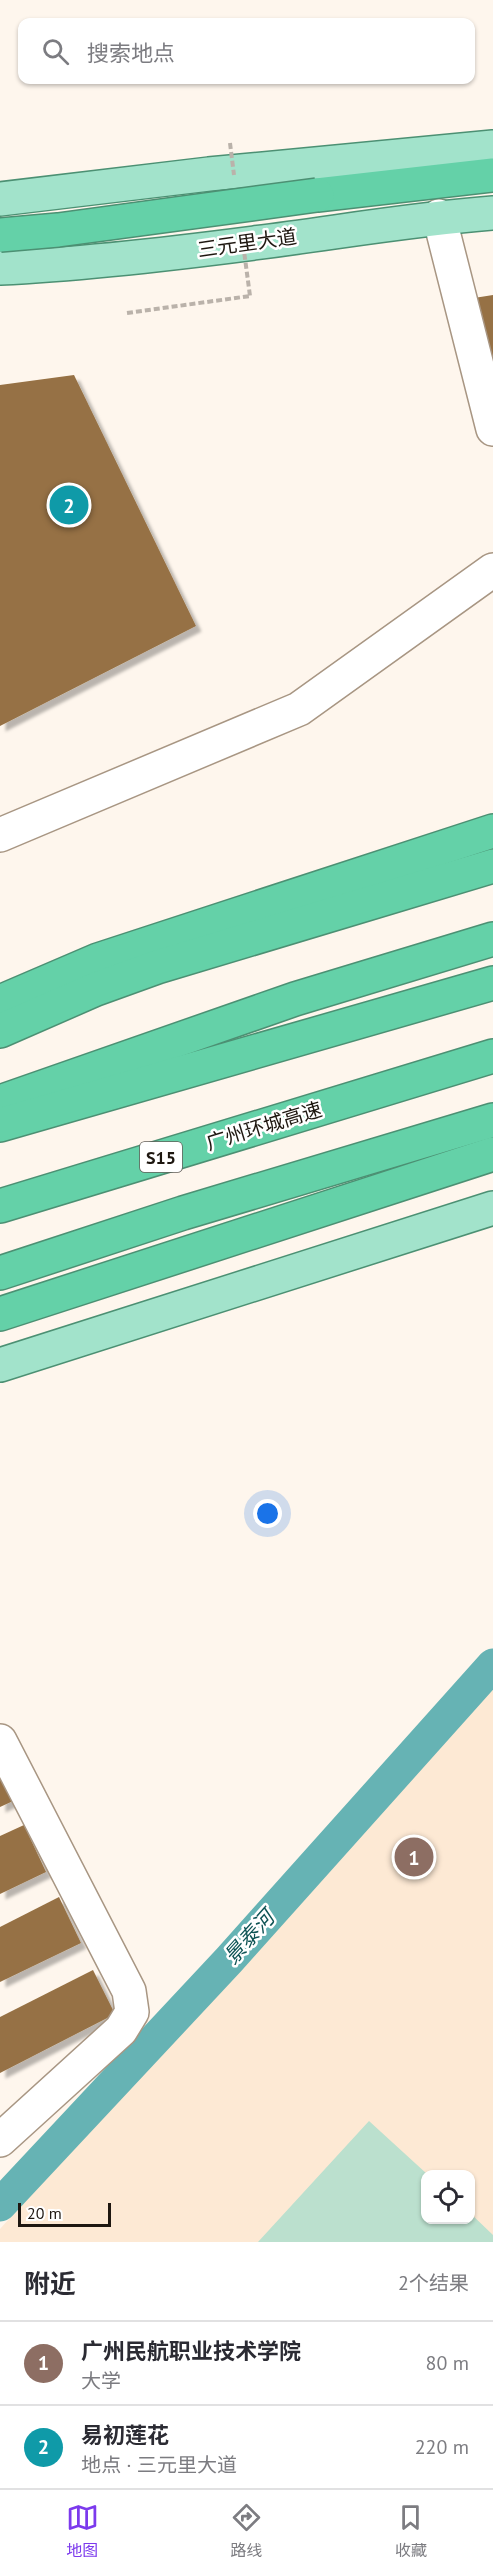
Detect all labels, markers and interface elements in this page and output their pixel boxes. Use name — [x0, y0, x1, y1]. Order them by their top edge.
search box — [18, 18, 475, 84]
icon: search — [39, 35, 72, 68]
text: 搜索地点 — [87, 39, 175, 67]
street label: 三元里大道 — [196, 223, 298, 263]
pin: 2 — [50, 482, 88, 528]
street label: 广州环城高速 — [203, 1096, 325, 1156]
road number: S15 — [140, 1142, 182, 1172]
your location — [253, 1499, 282, 1528]
pin: 1 — [394, 1834, 434, 1880]
water label: 景泰河 — [218, 1902, 283, 1969]
map controls — [421, 2170, 475, 2224]
button: locate — [421, 2170, 475, 2224]
scale bar — [18, 2200, 111, 2228]
text: 20 m — [27, 2203, 62, 2223]
text: 附近 — [24, 2267, 76, 2300]
text: 2个结果 — [398, 2270, 469, 2296]
text: 广州民航职业技术学院 — [81, 2337, 301, 2365]
text: 1 — [38, 2350, 49, 2376]
text: 80 m — [426, 2350, 469, 2376]
text: 大学 — [81, 2368, 121, 2394]
text: 易初莲花 — [81, 2421, 169, 2449]
text: 2 — [38, 2434, 49, 2460]
text: 220 m — [415, 2434, 469, 2460]
text: 地点 · 三元里大道 — [81, 2452, 237, 2478]
tab: 地图 — [66, 2501, 99, 2561]
tab: 路线 — [230, 2501, 263, 2561]
tab: 收藏 — [394, 2501, 427, 2561]

